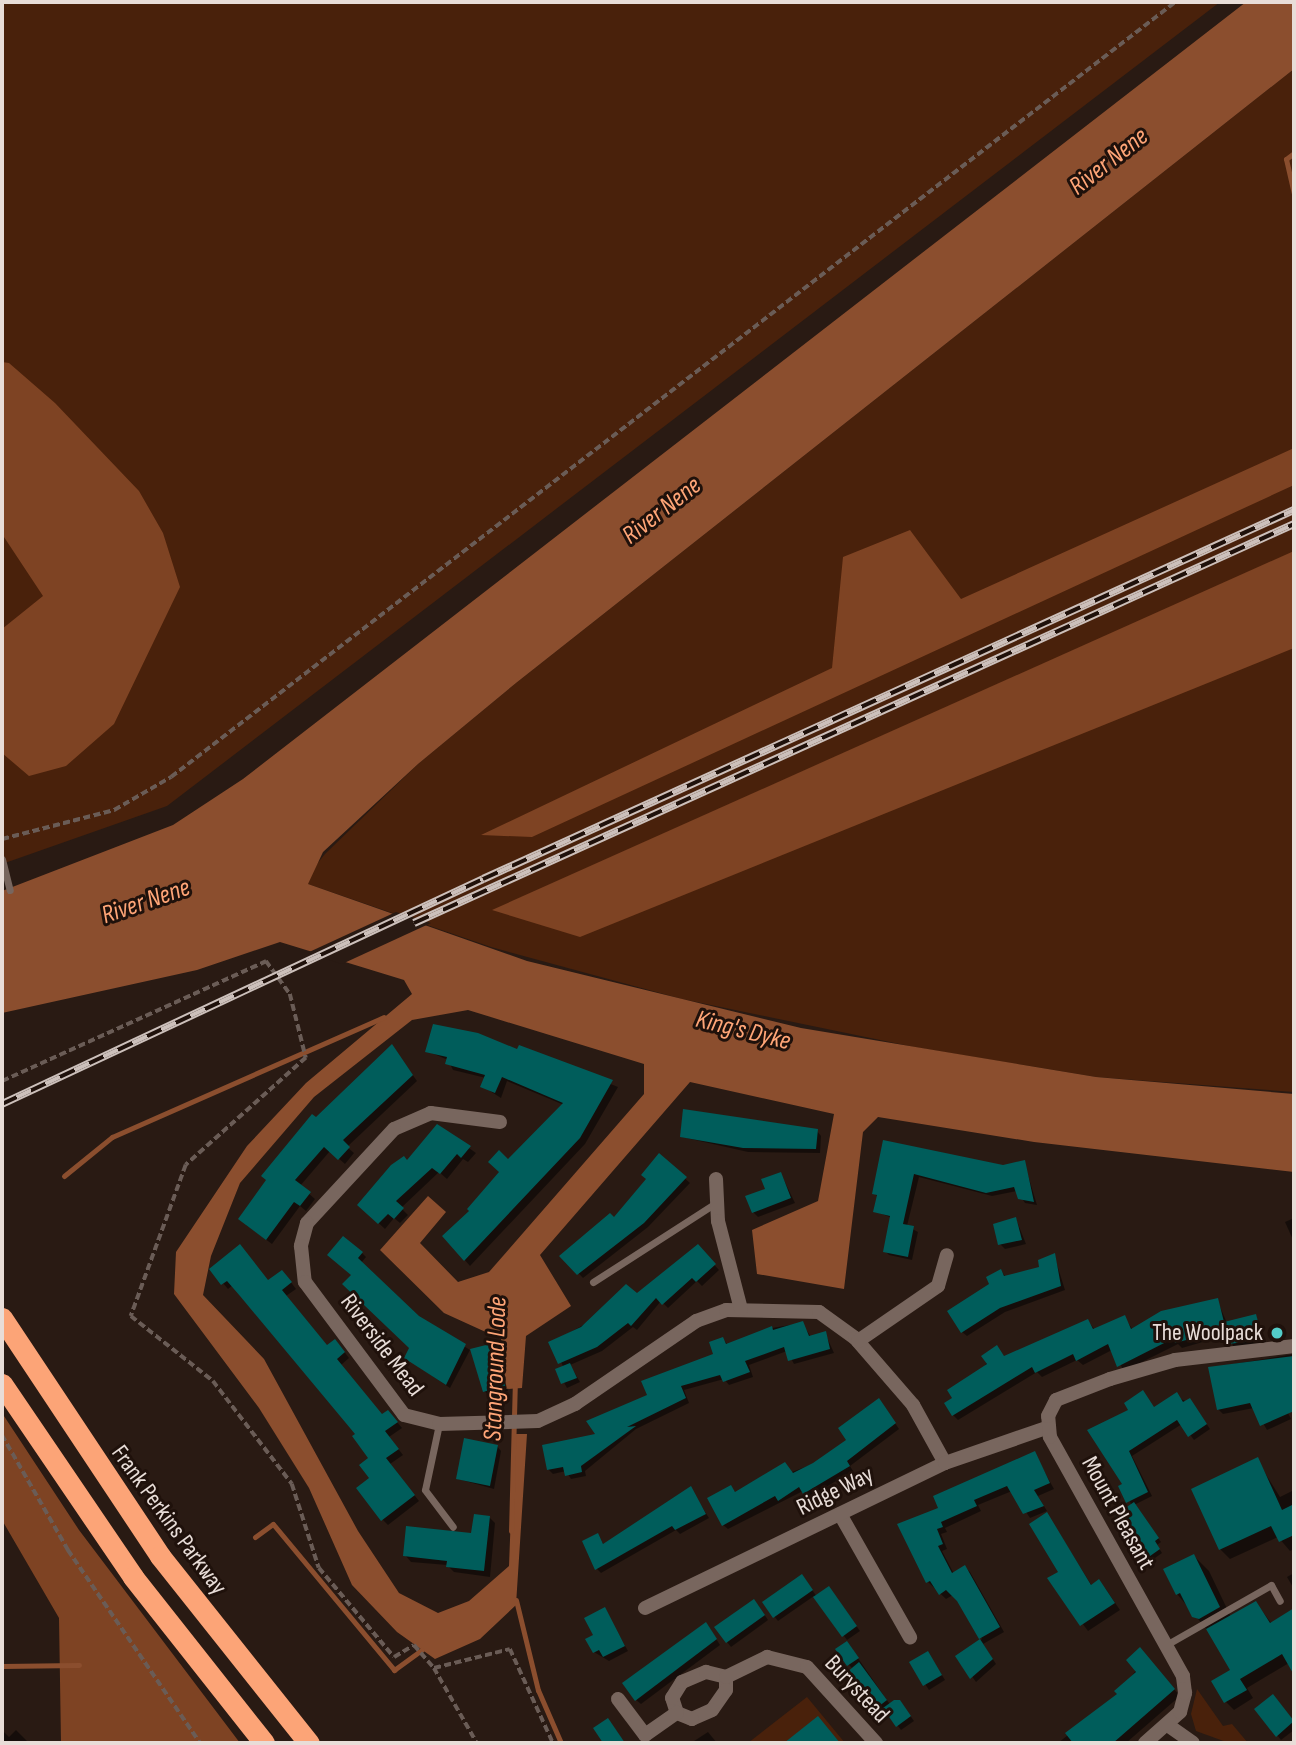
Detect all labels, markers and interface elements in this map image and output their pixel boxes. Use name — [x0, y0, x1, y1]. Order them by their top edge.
water label: River Nene — [1063, 121, 1155, 203]
water label: River Nene — [616, 470, 708, 552]
water label: River Nene — [98, 872, 194, 932]
water label: King's Dyke — [692, 1004, 794, 1058]
street label: Riverside Mead — [334, 1288, 430, 1402]
water label: Stanground Lode — [478, 1296, 514, 1442]
place label: The Woolpack — [1152, 1319, 1263, 1347]
marker: The Woolpack — [1269, 1325, 1285, 1341]
street label: Frank Perkins Parkway — [105, 1440, 233, 1600]
street label: Mount Pleasant — [1075, 1451, 1161, 1575]
street label: Ridge Way — [792, 1460, 878, 1522]
street label: Burystead — [819, 1649, 895, 1729]

